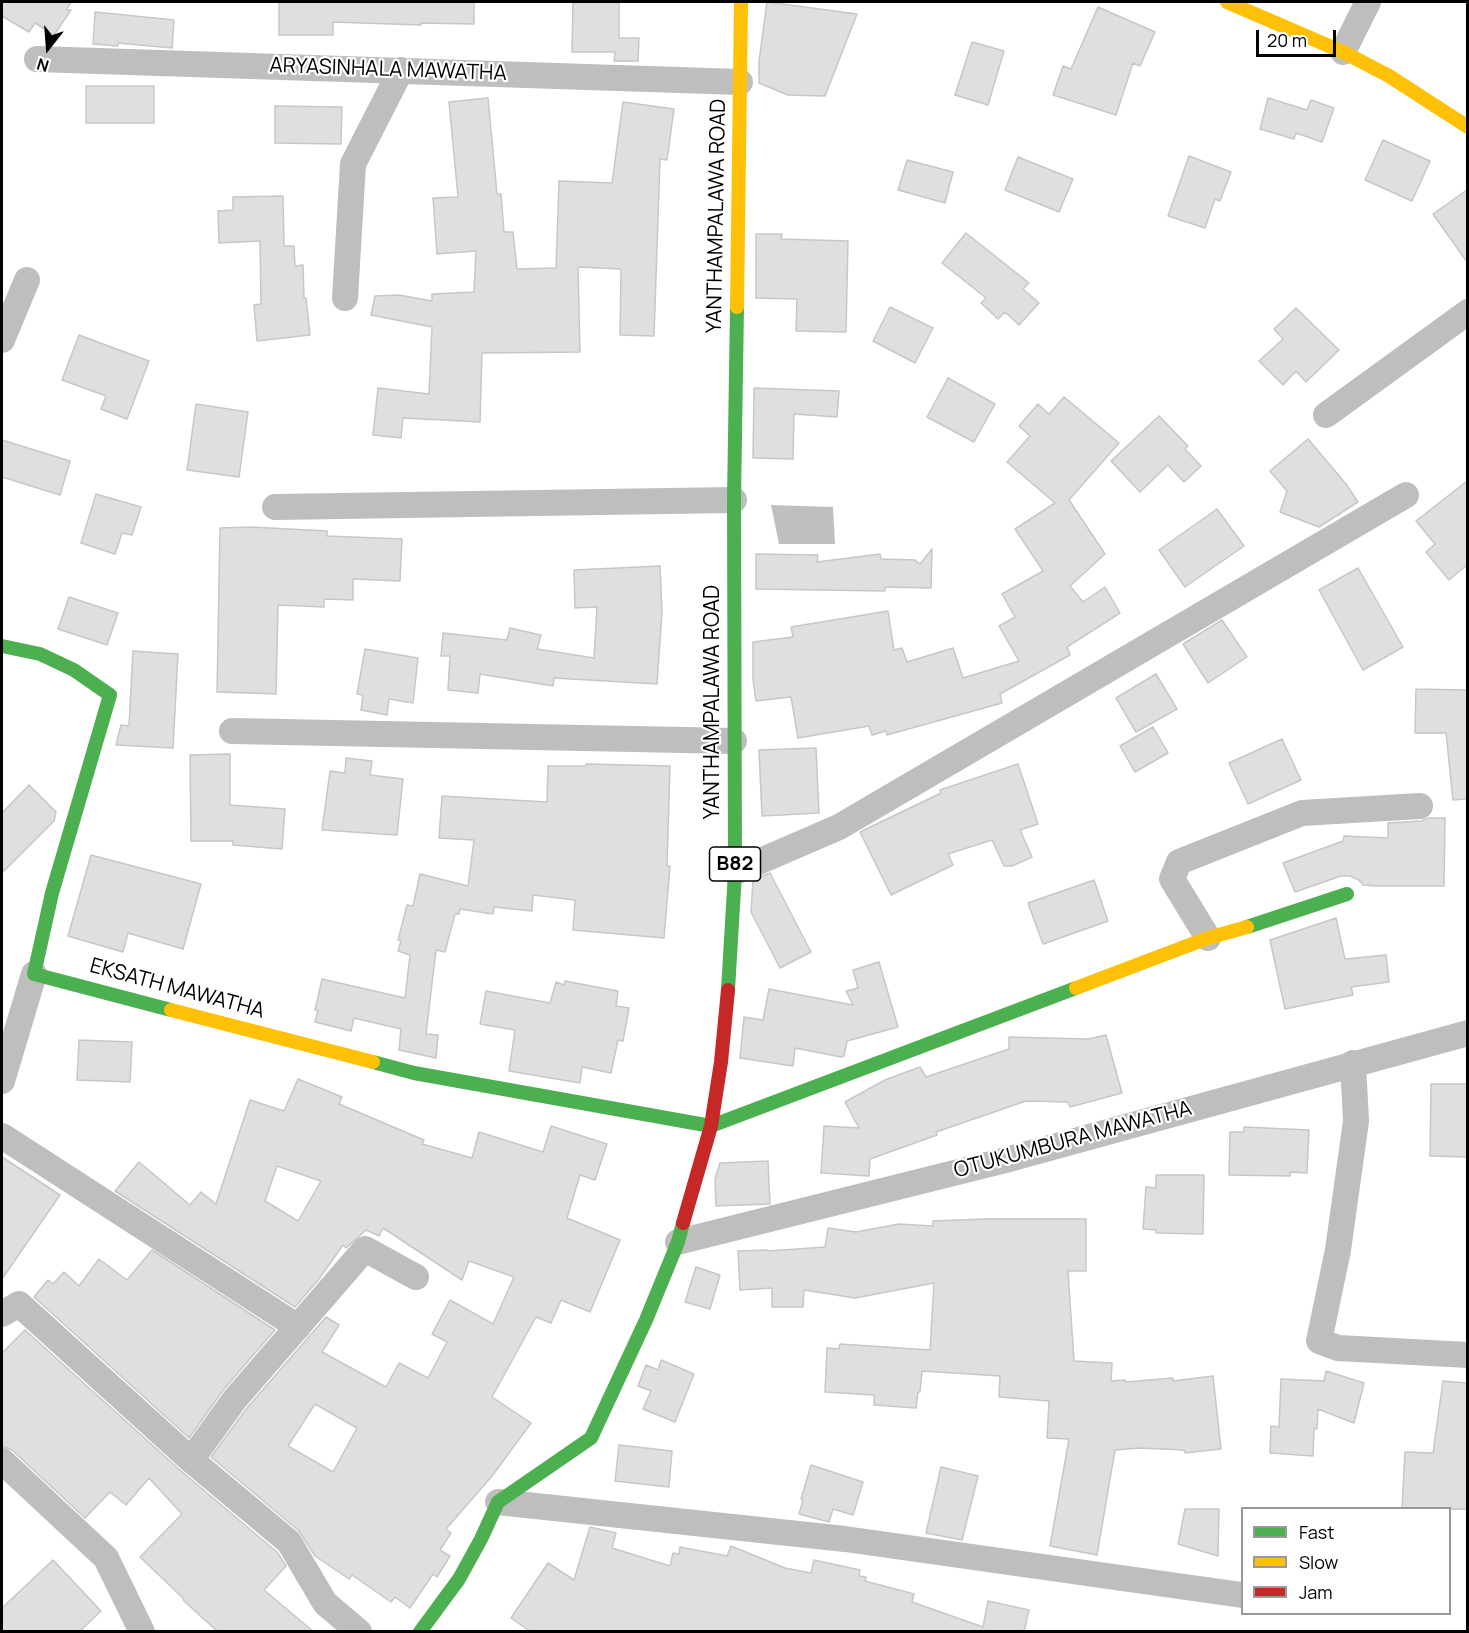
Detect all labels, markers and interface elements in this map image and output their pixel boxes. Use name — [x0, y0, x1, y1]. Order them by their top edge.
north arrow — [18, 18, 78, 78]
scale bar — [1259, 18, 1338, 56]
text: 20 m — [1267, 28, 1307, 52]
text: N — [34, 53, 51, 77]
street label: ARYASINHALA MAWATHA — [269, 53, 507, 87]
street label: YANTHAMPALAWA ROAD — [702, 99, 732, 333]
street label: YANTHAMPALAWA ROAD — [700, 585, 726, 819]
road number: B82 — [710, 847, 760, 881]
street label: EKSATH MAWATHA — [87, 954, 267, 1024]
street label: OTUKUMBURA MAWATHA — [951, 1096, 1195, 1184]
legend — [1241, 1507, 1451, 1615]
text: Fast — [1299, 1520, 1334, 1544]
text: Slow — [1299, 1550, 1338, 1574]
text: Jam — [1299, 1580, 1333, 1604]

